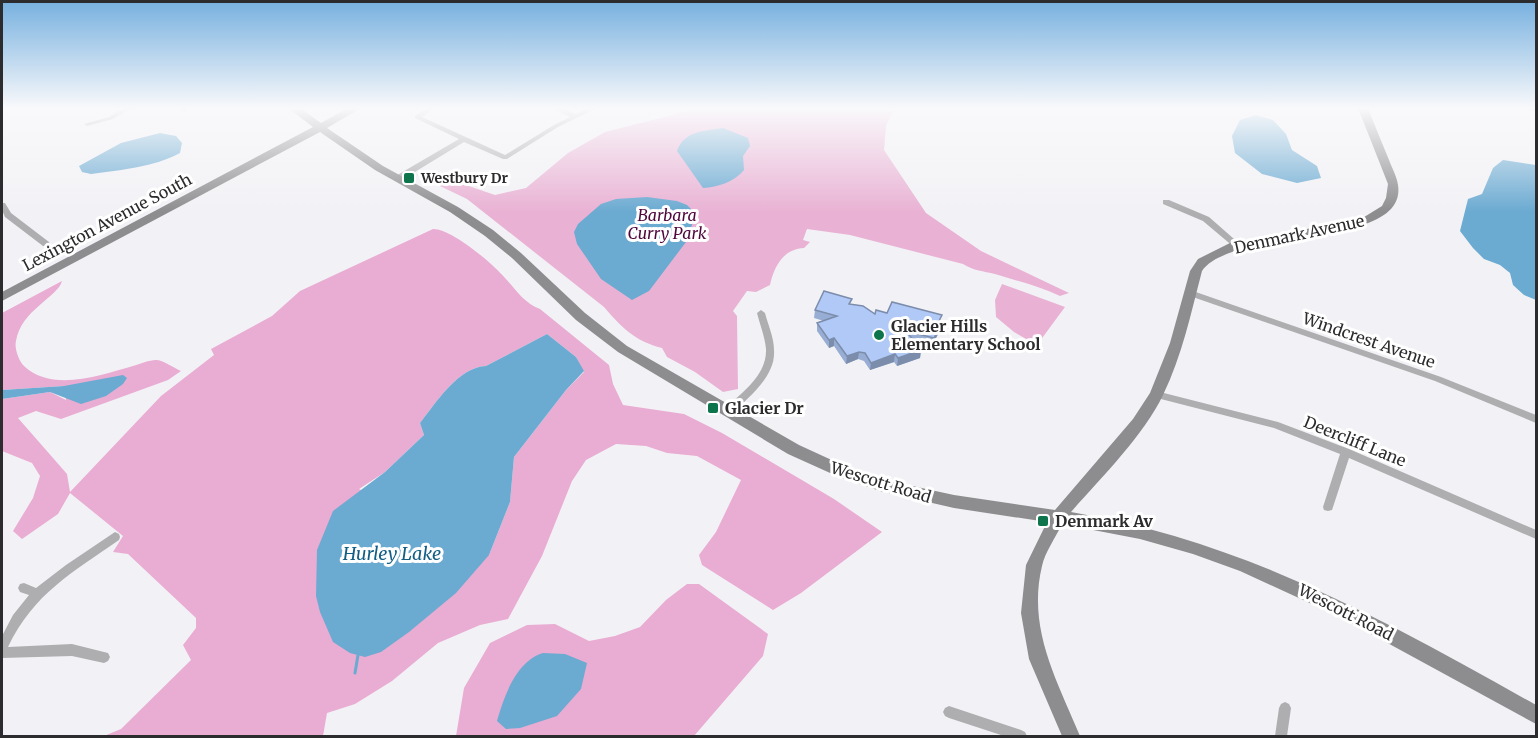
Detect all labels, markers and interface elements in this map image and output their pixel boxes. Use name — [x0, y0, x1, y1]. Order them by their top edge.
street label: Lexington Avenue South — [19, 169, 195, 275]
place label: Westbury Dr — [420, 169, 508, 187]
marker: Westbury Dr — [402, 171, 416, 185]
park label: Barbara Curry Park — [628, 205, 707, 243]
street label: Denmark Avenue — [1232, 210, 1366, 258]
street label: Windcrest Avenue — [1299, 308, 1438, 372]
place label: Glacier Hills Elementary School — [891, 316, 1040, 354]
marker: Glacier Hills Elementary School — [872, 328, 886, 342]
place label: Glacier Dr — [725, 398, 804, 418]
marker: Glacier Dr — [706, 401, 720, 415]
street label: Deercliff Lane — [1301, 411, 1409, 471]
street label: Wescott Road — [827, 457, 934, 507]
place label: Denmark Av — [1055, 511, 1154, 531]
marker: Denmark Av — [1036, 514, 1050, 528]
water label: Hurley Lake — [342, 542, 441, 565]
street label: Wescott Road — [1294, 579, 1397, 645]

